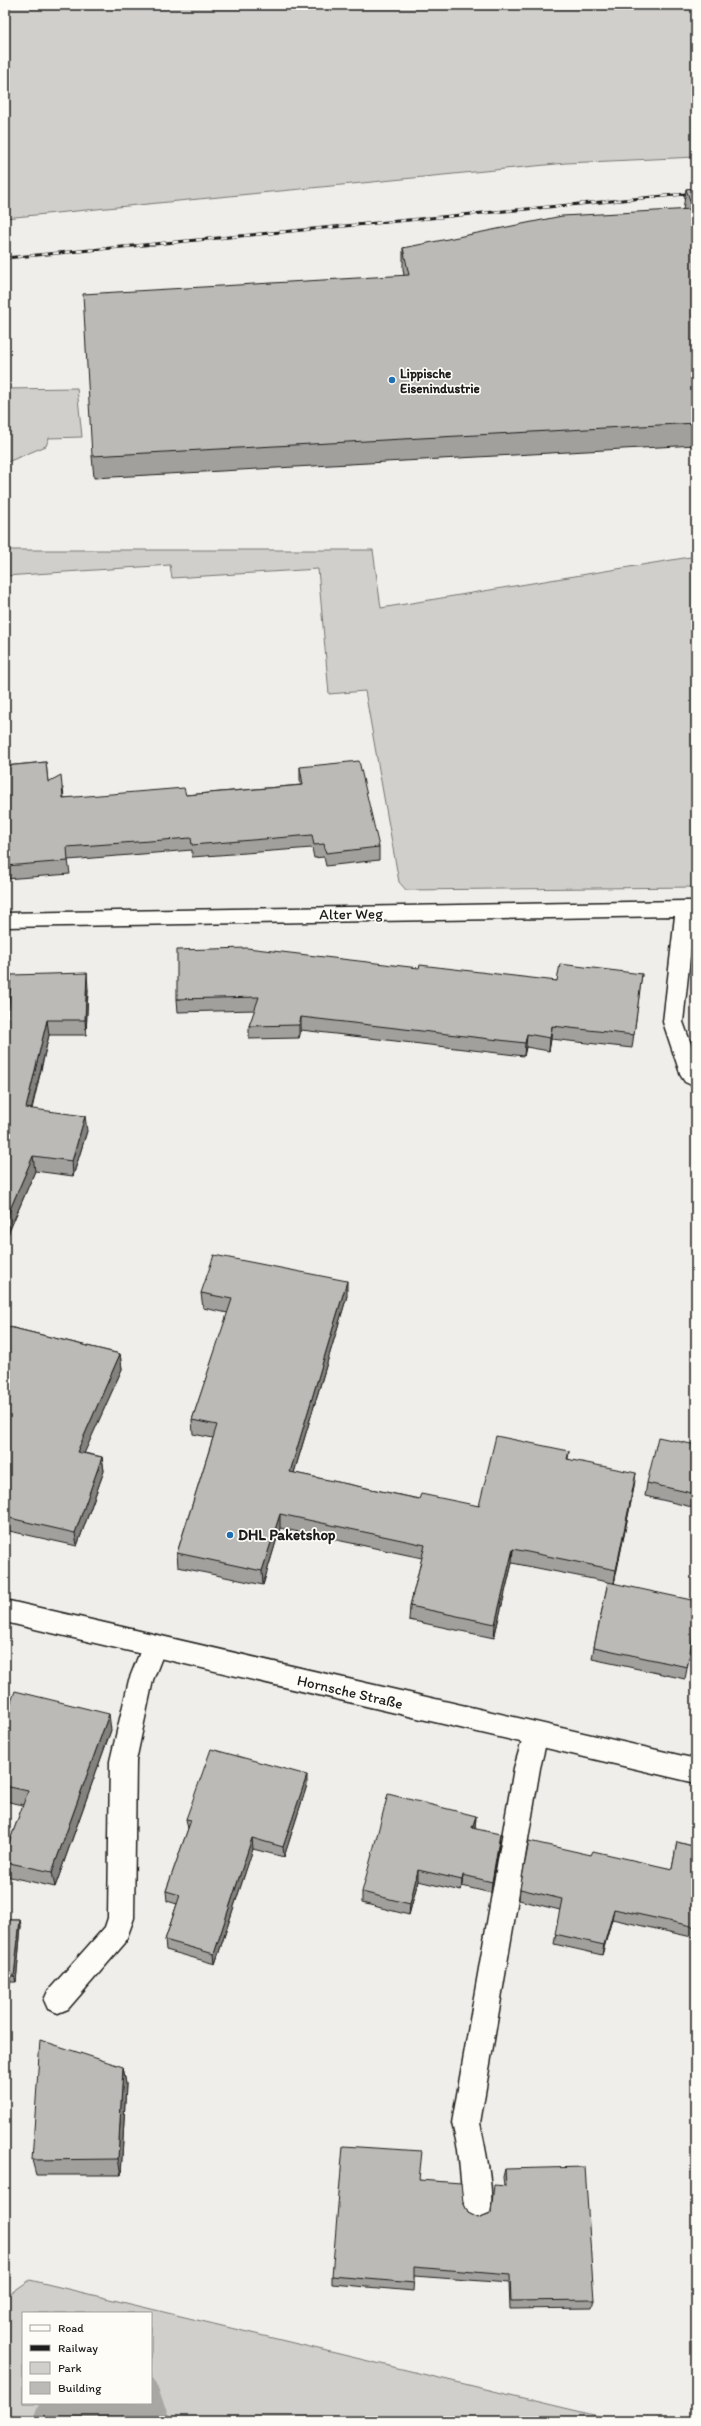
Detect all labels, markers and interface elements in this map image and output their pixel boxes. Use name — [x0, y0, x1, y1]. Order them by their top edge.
place label: Lippische Eisenindustrie — [400, 366, 480, 396]
marker: Lippische Eisenindustrie — [387, 375, 397, 385]
street label: Alter Weg — [319, 904, 383, 924]
place label: DHL Paketshop — [238, 1526, 336, 1545]
marker: DHL Paketshop — [225, 1530, 235, 1540]
street label: Hornsche Straße — [295, 1671, 405, 1713]
legend — [22, 2312, 152, 2404]
text: Road — [58, 2321, 84, 2335]
text: Railway — [58, 2341, 98, 2355]
text: Park — [58, 2361, 82, 2375]
text: Building — [58, 2381, 102, 2395]

